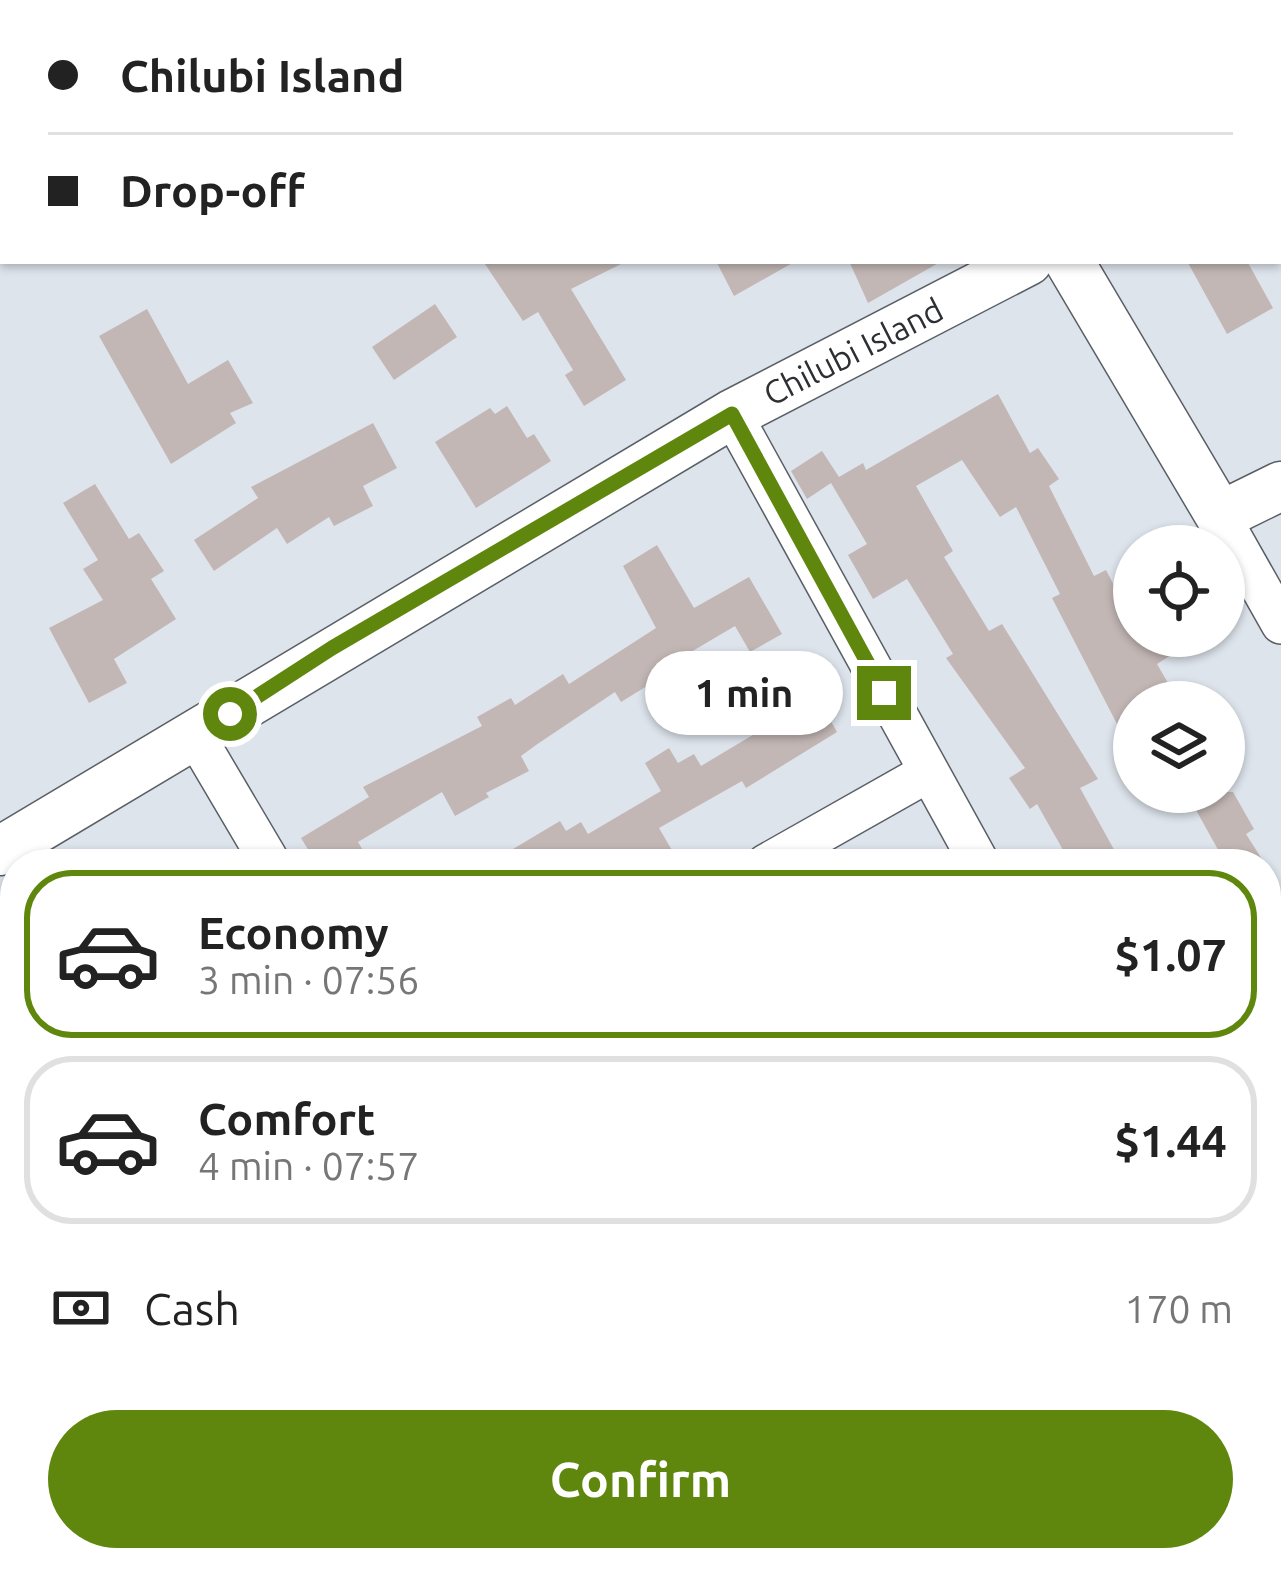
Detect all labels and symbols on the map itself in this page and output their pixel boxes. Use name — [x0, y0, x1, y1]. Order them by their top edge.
street label: Chilubi Island — [757, 290, 949, 412]
callout: 1 min — [644, 651, 842, 735]
route end — [857, 666, 911, 720]
route start — [203, 687, 257, 741]

